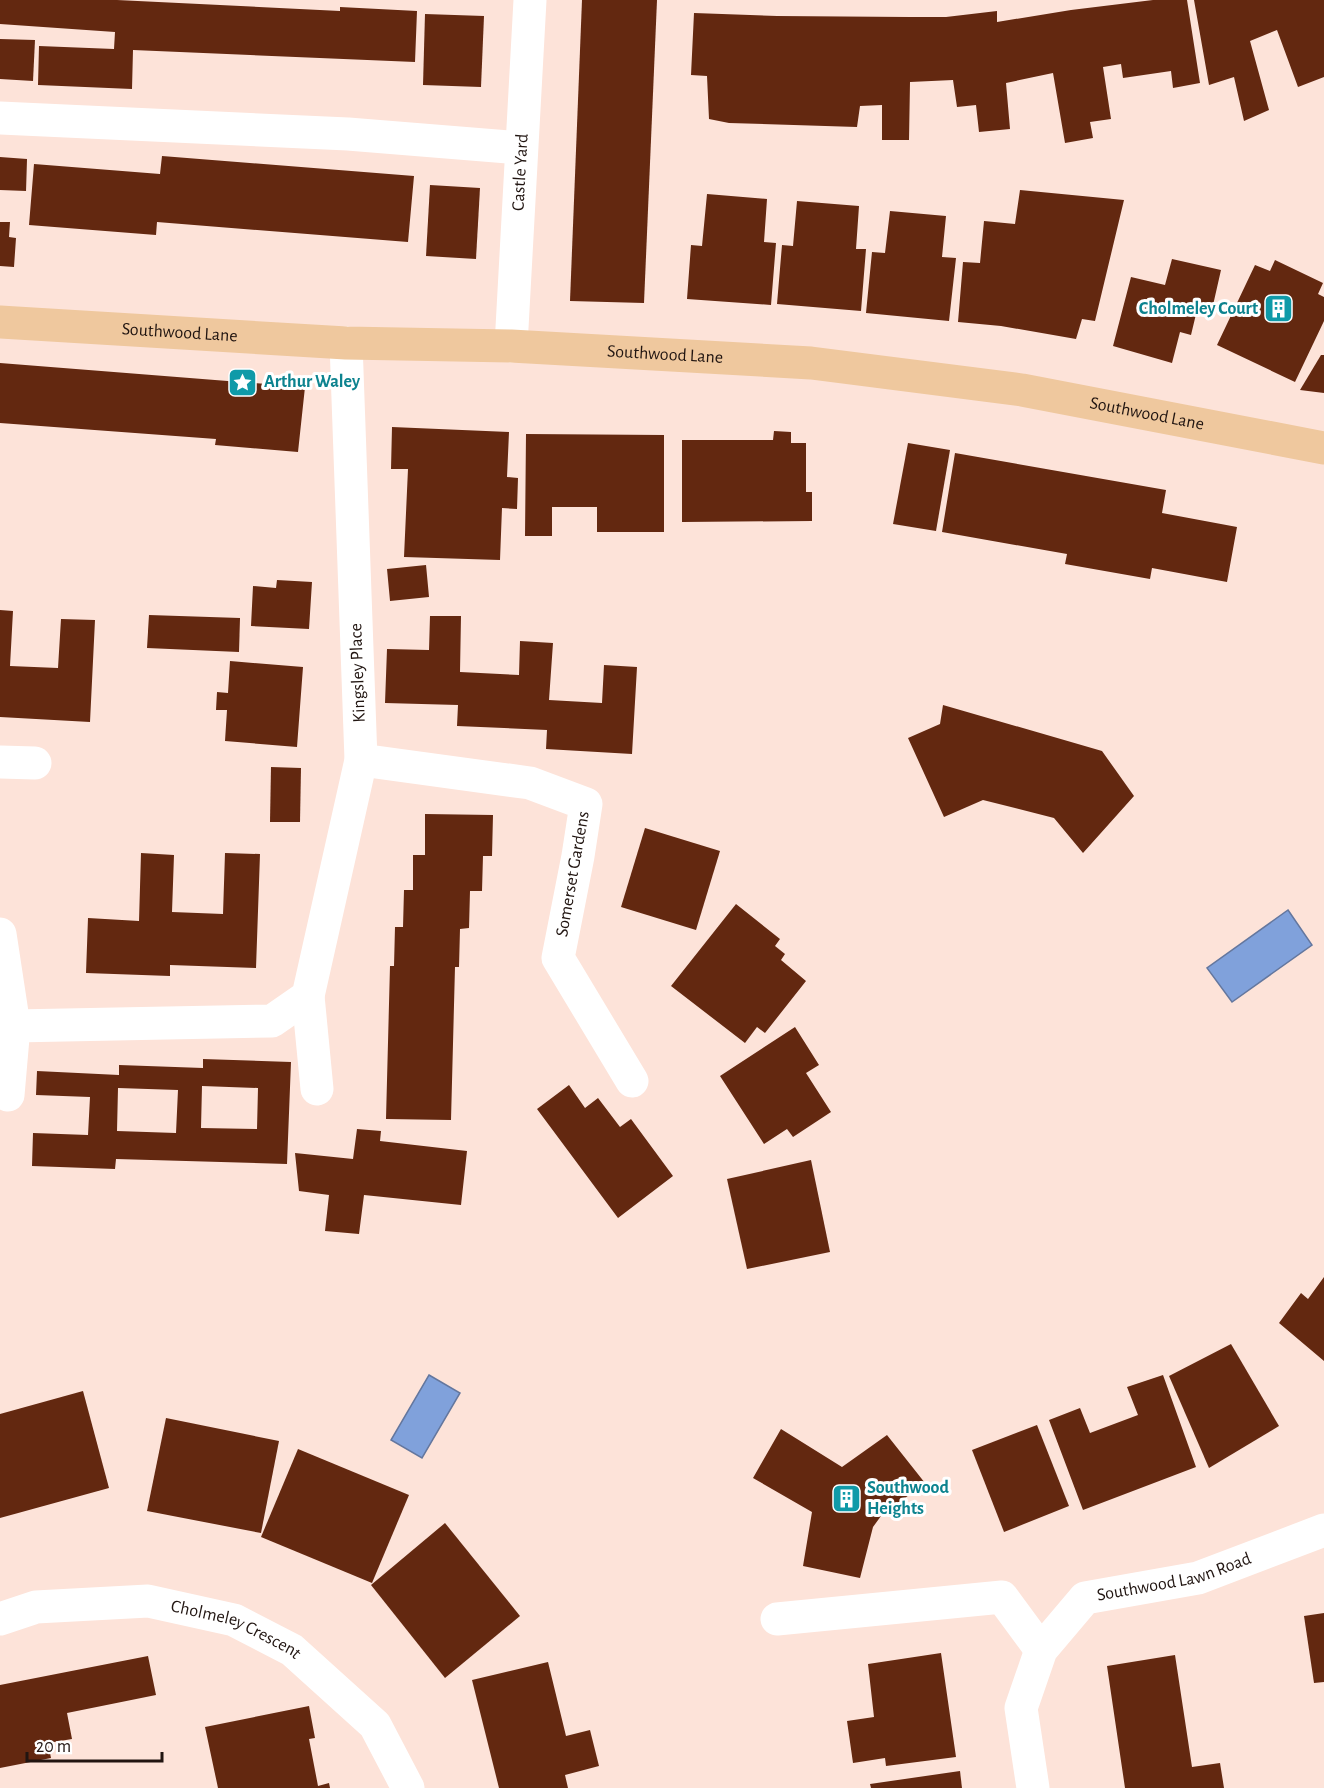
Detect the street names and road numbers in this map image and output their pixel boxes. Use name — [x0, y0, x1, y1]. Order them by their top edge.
street label: Castle Yard — [509, 133, 532, 211]
street label: Southwood Lane — [121, 320, 238, 345]
street label: Southwood Lane — [607, 342, 724, 367]
street label: Southwood Lane — [1088, 394, 1206, 434]
street label: Kingsley Place — [347, 623, 369, 723]
street label: Somerset Gardens — [553, 810, 593, 938]
street label: Southwood Lawn Road — [1096, 1550, 1254, 1605]
street label: Cholmeley Crescent — [169, 1597, 305, 1663]

